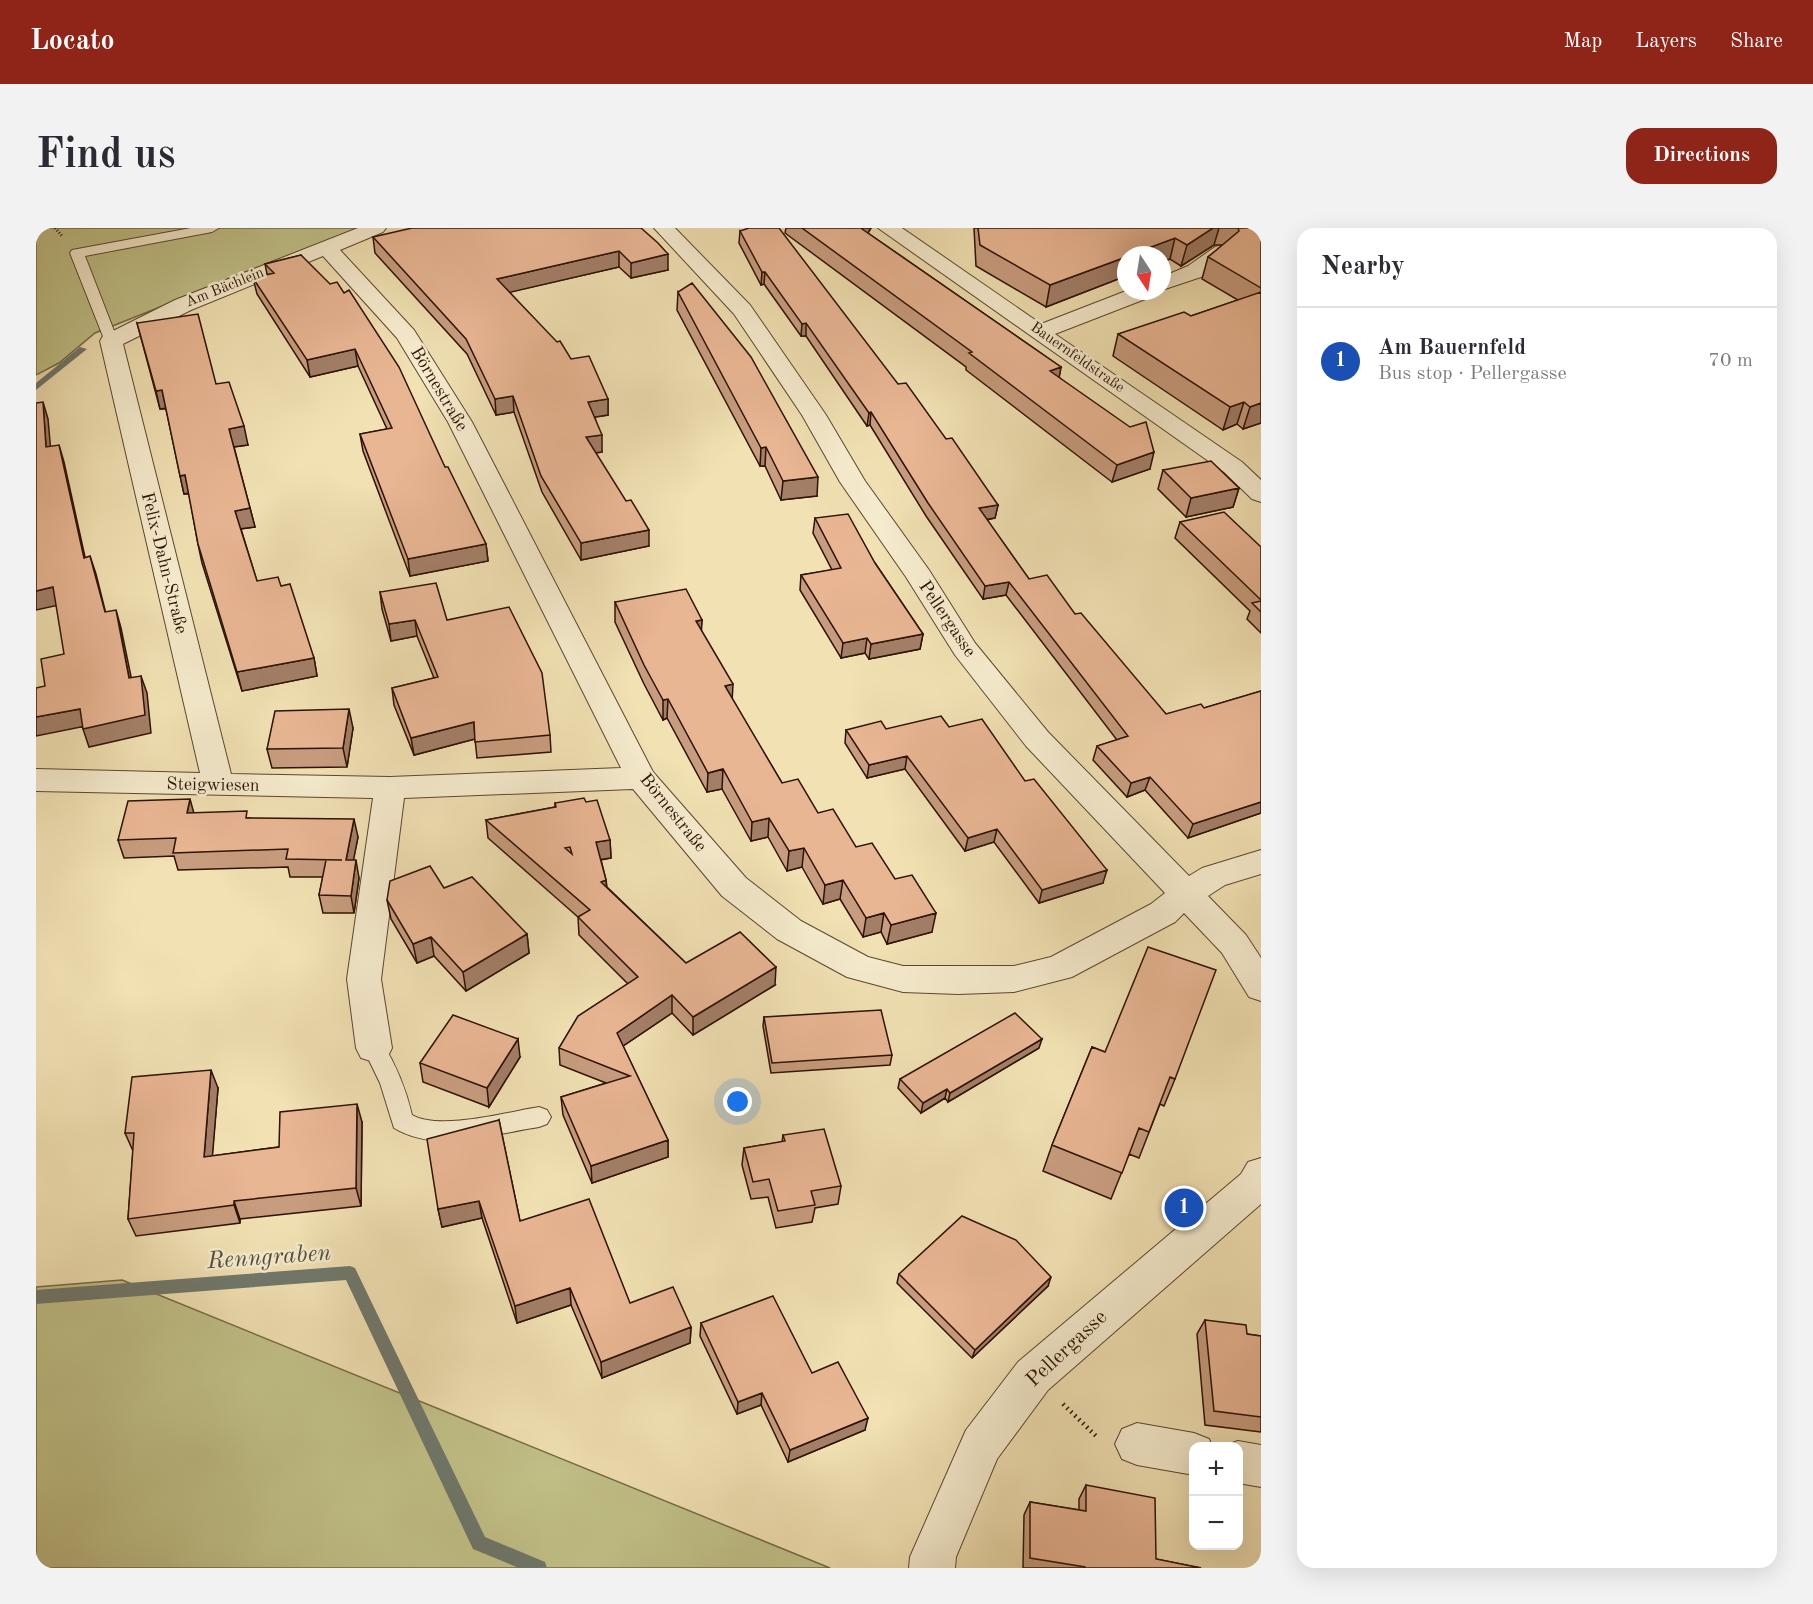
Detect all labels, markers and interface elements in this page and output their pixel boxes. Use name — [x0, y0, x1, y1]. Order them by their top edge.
text: Locato — [30, 28, 115, 56]
text: Map — [1563, 31, 1602, 52]
text: Layers — [1635, 31, 1697, 52]
text: Share — [1730, 31, 1783, 52]
button: Directions — [1626, 128, 1777, 184]
text: Find us — [36, 135, 175, 177]
north arrow — [1117, 246, 1171, 300]
text: Nearby — [1321, 254, 1405, 280]
street label: Am Bächlein — [184, 265, 266, 311]
street label: Bauernfeldstraße — [1027, 320, 1127, 396]
text: Am Bauernfeld — [1378, 337, 1526, 359]
street label: Börnestraße — [407, 344, 471, 434]
text: 1 — [1335, 351, 1346, 371]
text: 70 m — [1708, 351, 1753, 371]
text: Bus stop · Pellergasse — [1378, 364, 1567, 384]
street label: Felix-Dahn-Straße — [138, 490, 190, 636]
street label: Pellergasse — [915, 578, 979, 660]
street label: Börnestraße — [636, 770, 710, 856]
street label: Steigwiesen — [166, 775, 260, 795]
your location — [723, 1087, 752, 1116]
pin: 1 — [1164, 1186, 1204, 1230]
water label: Renngraben — [205, 1242, 332, 1274]
street label: Pellergasse — [1023, 1307, 1111, 1391]
map controls — [1189, 1442, 1243, 1550]
button: + — [1189, 1442, 1243, 1496]
button: − — [1189, 1496, 1243, 1550]

